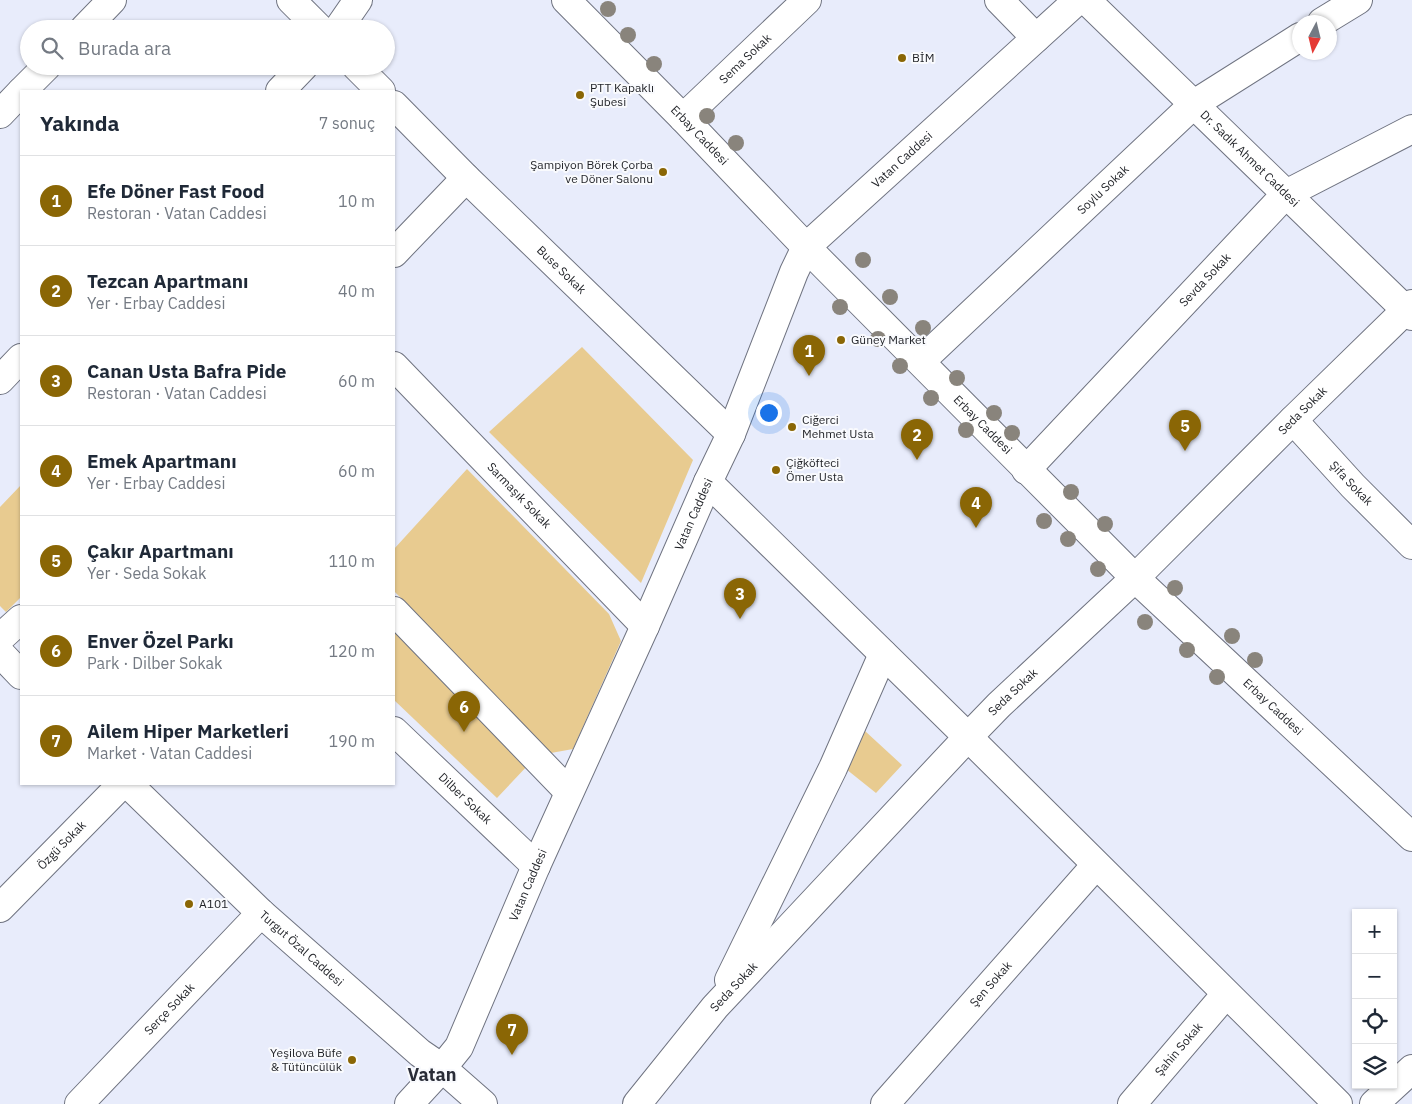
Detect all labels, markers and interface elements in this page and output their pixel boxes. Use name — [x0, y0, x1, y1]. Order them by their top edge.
north arrow — [1292, 15, 1337, 60]
search box — [20, 20, 395, 75]
street label: Sema Sokak — [716, 30, 775, 87]
icon: search — [38, 34, 66, 62]
text: Burada ara — [78, 36, 171, 60]
place label: BİM — [912, 50, 934, 65]
marker: BİM — [896, 52, 908, 64]
place label: PTT Kapaklı Şubesi — [590, 80, 654, 109]
marker: PTT Kapaklı Şubesi — [574, 89, 586, 101]
street label: Erbay Caddesi — [668, 102, 732, 168]
street label: Dr. Sadık Ahmet Caddesi — [1197, 107, 1303, 210]
text: Yakında — [40, 109, 120, 137]
text: 7 sonuç — [319, 113, 375, 133]
street label: Vatan Caddesi — [868, 128, 935, 191]
place label: Şampiyon Börek Çorba ve Döner Salonu — [530, 157, 654, 186]
street label: Soylu Sokak — [1074, 161, 1132, 217]
marker: Şampiyon Börek Çorba ve Döner Salonu — [657, 166, 669, 178]
text: Efe Döner Fast Food — [87, 179, 264, 203]
text: 1 — [51, 191, 61, 211]
text: 10 m — [338, 191, 375, 211]
text: Restoran · Vatan Caddesi — [87, 203, 267, 223]
street label: Buse Sokak — [534, 243, 590, 297]
street label: Sevda Sokak — [1176, 249, 1234, 310]
text: Tezcan Apartmanı — [87, 269, 248, 293]
text: 2 — [51, 281, 61, 301]
text: 40 m — [338, 281, 375, 301]
text: Yer · Erbay Caddesi — [87, 293, 225, 313]
place label: Güney Market — [851, 332, 926, 347]
marker: Güney Market — [835, 334, 847, 346]
pin: 1 — [793, 335, 825, 376]
text: Canan Usta Bafra Pide — [87, 359, 286, 383]
text: 3 — [51, 371, 61, 391]
text: 60 m — [338, 371, 375, 391]
text: Restoran · Vatan Caddesi — [87, 383, 267, 403]
street label: Seda Sokak — [1275, 383, 1330, 438]
street label: Erbay Caddesi — [951, 392, 1015, 457]
your location — [756, 400, 782, 426]
pin: 5 — [1169, 410, 1201, 451]
place label: Ciğerci Mehmet Usta — [802, 412, 874, 441]
pin: 2 — [901, 419, 933, 460]
marker: Ciğerci Mehmet Usta — [786, 421, 798, 433]
text: Emek Apartmanı — [87, 449, 237, 473]
place label: Çiğköfteci Ömer Usta — [786, 455, 844, 484]
street label: Şifa Sokak — [1327, 458, 1377, 509]
street label: Sarmaşık Sokak — [484, 459, 555, 532]
text: 4 — [51, 461, 61, 481]
text: 60 m — [338, 461, 375, 481]
marker: Çiğköfteci Ömer Usta — [770, 464, 782, 476]
text: Yer · Erbay Caddesi — [87, 473, 225, 493]
street label: Vatan Caddesi — [671, 476, 716, 552]
pin: 4 — [960, 487, 992, 528]
text: Çakır Apartmanı — [87, 539, 234, 563]
text: 5 — [51, 551, 61, 571]
text: 110 m — [328, 551, 375, 571]
text: Yer · Seda Sokak — [87, 563, 206, 583]
pin: 3 — [724, 578, 756, 619]
text: Enver Özel Parkı — [87, 629, 234, 653]
text: 6 — [51, 641, 61, 661]
text: 120 m — [328, 641, 375, 661]
text: Park · Dilber Sokak — [87, 653, 223, 673]
street label: Seda Sokak — [985, 664, 1041, 719]
street label: Erbay Caddesi — [1240, 675, 1307, 738]
pin: 6 — [448, 691, 480, 732]
text: Ailem Hiper Marketleri — [87, 719, 289, 743]
text: 7 — [51, 731, 61, 751]
text: 190 m — [328, 731, 375, 751]
text: Market · Vatan Caddesi — [87, 743, 252, 763]
street label: Dilber Sokak — [436, 769, 496, 827]
street label: Özgü Sokak — [34, 817, 89, 873]
street label: Vatan Caddesi — [506, 846, 550, 923]
place label: A101 — [199, 896, 228, 911]
marker: A101 — [183, 898, 195, 910]
street label: Turgut Özal Caddesi — [256, 907, 347, 989]
map controls — [1352, 909, 1397, 1089]
button: + — [1352, 909, 1397, 954]
button: − — [1352, 954, 1397, 999]
street label: Şen Sokak — [966, 957, 1015, 1010]
street label: Seda Sokak — [706, 958, 761, 1014]
street label: Serçe Sokak — [141, 979, 198, 1038]
button: locate — [1352, 999, 1397, 1044]
pin: 7 — [496, 1014, 528, 1055]
street label: Şahin Sokak — [1151, 1019, 1206, 1079]
button: layers — [1352, 1044, 1397, 1089]
place label: Yeşilova Büfe & Tütüncülük — [270, 1045, 343, 1074]
marker: Yeşilova Büfe & Tütüncülük — [346, 1054, 358, 1066]
district label: Vatan — [408, 1063, 456, 1086]

